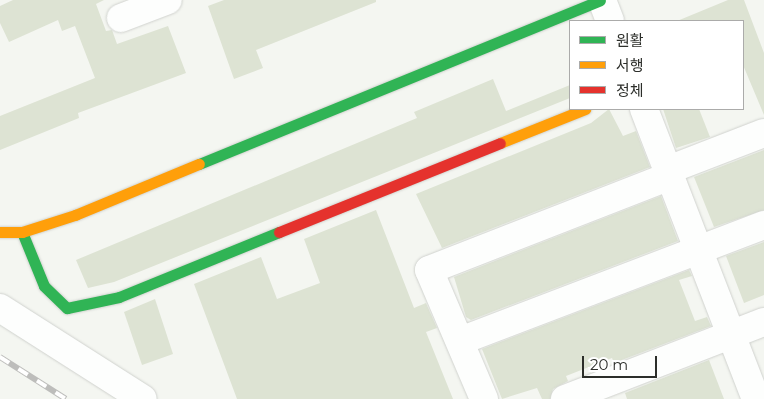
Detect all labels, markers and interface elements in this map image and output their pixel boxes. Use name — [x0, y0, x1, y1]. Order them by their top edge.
legend — [569, 20, 744, 110]
text: 원활 — [616, 31, 644, 50]
text: 서행 — [616, 56, 644, 75]
text: 정체 — [616, 81, 644, 100]
scale bar — [584, 346, 659, 378]
text: 20 m — [590, 355, 628, 374]

